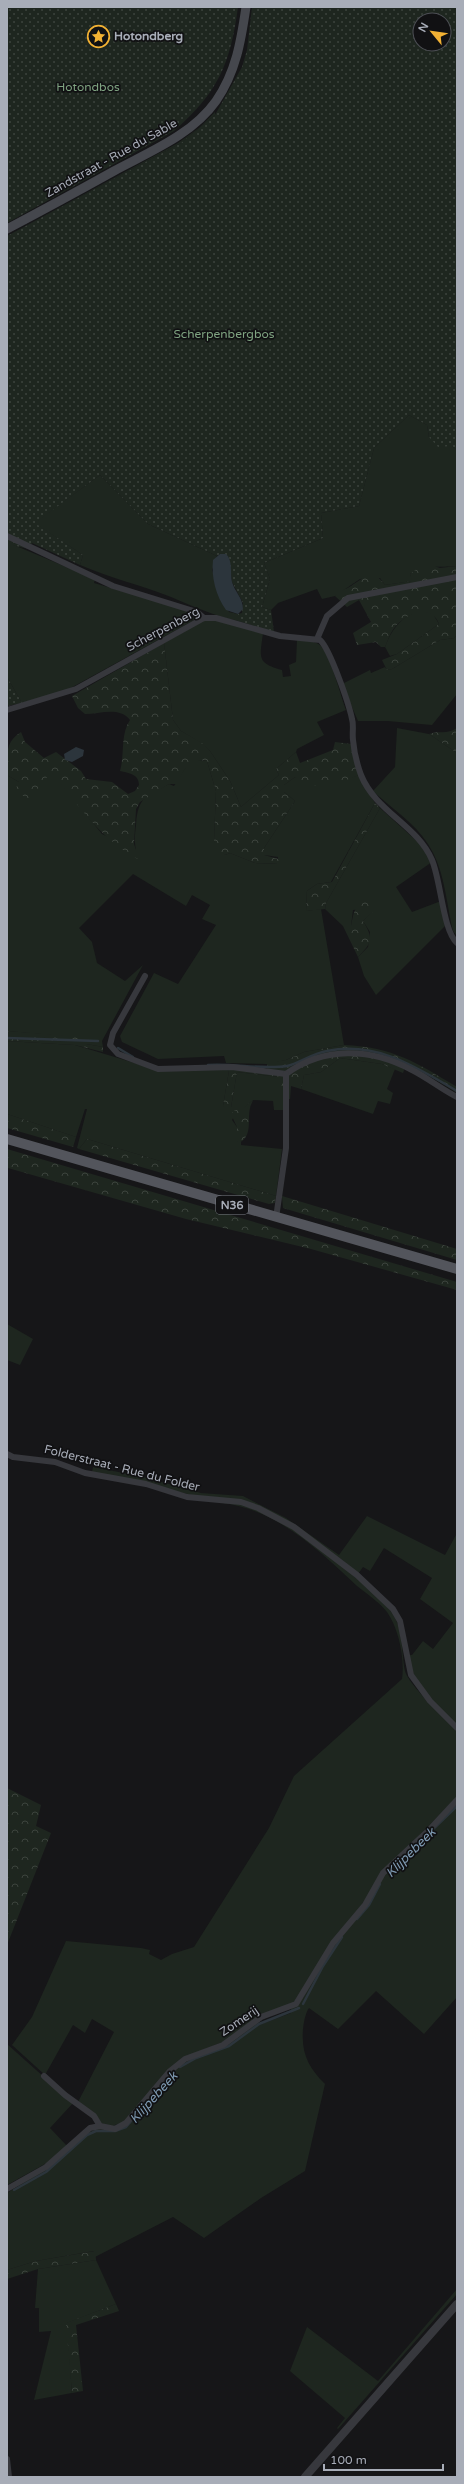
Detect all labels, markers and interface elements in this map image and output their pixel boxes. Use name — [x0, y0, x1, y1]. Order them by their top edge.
north arrow — [412, 12, 452, 52]
text: N — [416, 20, 432, 34]
place icon: Hotondberg — [86, 23, 112, 49]
place label: Hotondberg — [114, 29, 183, 44]
park label: Hotondbos — [56, 80, 120, 94]
street label: Zandstraat - Rue du Sable — [43, 116, 180, 200]
park label: Scherpenbergbos — [173, 327, 275, 341]
street label: Scherpenberg — [124, 604, 202, 654]
road number: N36 — [216, 1196, 248, 1214]
street label: Folderstraat - Rue du Folder — [43, 1442, 202, 1494]
water label: Klijpebeek — [382, 1824, 440, 1881]
street label: Zomerij — [217, 2003, 261, 2039]
water label: Klijpebeek — [126, 2068, 182, 2127]
scale bar — [324, 2446, 443, 2472]
text: 100 m — [330, 2453, 367, 2467]

